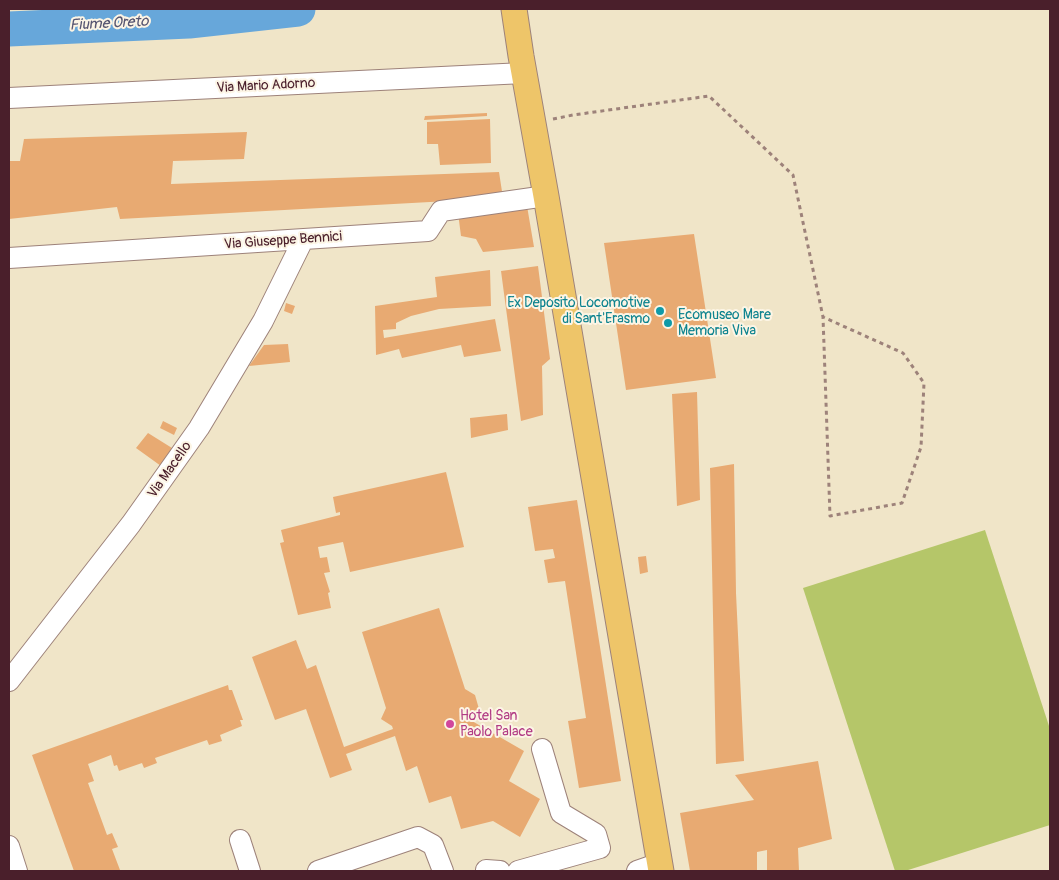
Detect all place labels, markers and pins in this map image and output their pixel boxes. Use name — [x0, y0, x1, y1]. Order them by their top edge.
place label: Ex Deposito Locomotive di Sant'Erasmo — [507, 295, 650, 328]
marker: Ex Deposito Locomotive di Sant'Erasmo — [654, 305, 666, 317]
place label: Ecomuseo Mare Memoria Viva — [678, 307, 771, 340]
marker: Ecomuseo Mare Memoria Viva — [662, 317, 674, 329]
place label: Hotel San Paolo Palace — [460, 708, 533, 740]
marker: Hotel San Paolo Palace — [444, 718, 456, 730]

